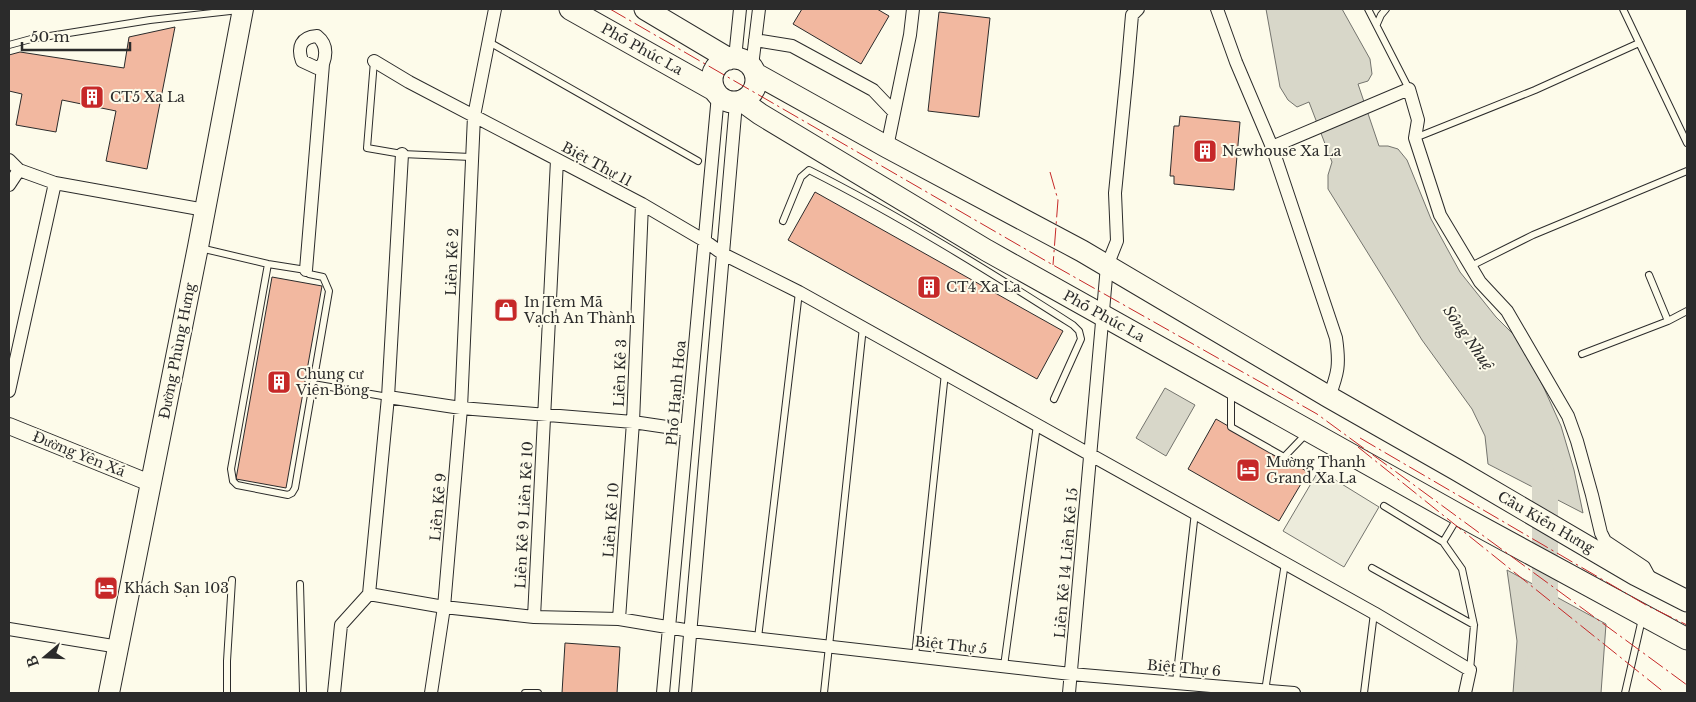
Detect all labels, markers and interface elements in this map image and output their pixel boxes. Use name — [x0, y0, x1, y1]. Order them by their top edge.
street label: Phố Phúc La — [598, 19, 686, 79]
scale bar — [22, 20, 130, 52]
text: 50 m — [30, 27, 70, 46]
building icon: CT5 Xa La — [79, 84, 105, 110]
place label: CT5 Xa La — [110, 88, 185, 106]
street label: Biệt Thự 11 — [559, 138, 635, 190]
building icon: Newhouse Xa La — [1192, 138, 1218, 164]
place label: Newhouse Xa La — [1222, 142, 1341, 160]
street label: Liền Kề 2 — [442, 228, 462, 296]
building icon: CT4 Xa La — [916, 274, 942, 300]
place label: CT4 Xa La — [946, 278, 1021, 296]
street label: Đường Phùng Hưng — [155, 281, 199, 421]
street label: Phố Phúc La — [1060, 286, 1148, 346]
place label: In Tem Mã Vạch An Thành — [523, 293, 636, 327]
shop icon: In Tem Mã Vạch An Thành — [493, 297, 519, 323]
water label: Sông Nhuệ — [1439, 302, 1498, 375]
street label: Liền Kề 3 — [610, 339, 630, 407]
street label: Phố Hạnh Hoa — [662, 339, 690, 447]
place label: Chung cư Viện Bỏng — [295, 365, 370, 399]
building icon: Chung cư Viện Bỏng — [266, 369, 292, 395]
street label: Đường Yên Xá — [30, 427, 128, 481]
street label: Liền Kề 9 Liền Kề 10 — [511, 441, 537, 589]
place label: Mường Thanh Grand Xa La — [1266, 453, 1366, 487]
hotel icon: Mường Thanh Grand Xa La — [1235, 457, 1261, 483]
street label: Liền Kề 9 — [426, 472, 450, 542]
street label: Liền Kề 10 — [599, 482, 623, 558]
street label: Liền Kề 14 Liền Kề 15 — [1050, 487, 1082, 639]
street label: Cầu Kiến Hưng — [1495, 487, 1598, 557]
hotel icon: Khách Sạn 103 — [93, 575, 119, 601]
place label: Khách Sạn 103 — [124, 579, 229, 597]
north arrow — [20, 632, 70, 682]
street label: Biệt Thự 5 — [914, 632, 988, 658]
text: B — [22, 653, 43, 669]
street label: Biệt Thự 6 — [1146, 656, 1222, 680]

